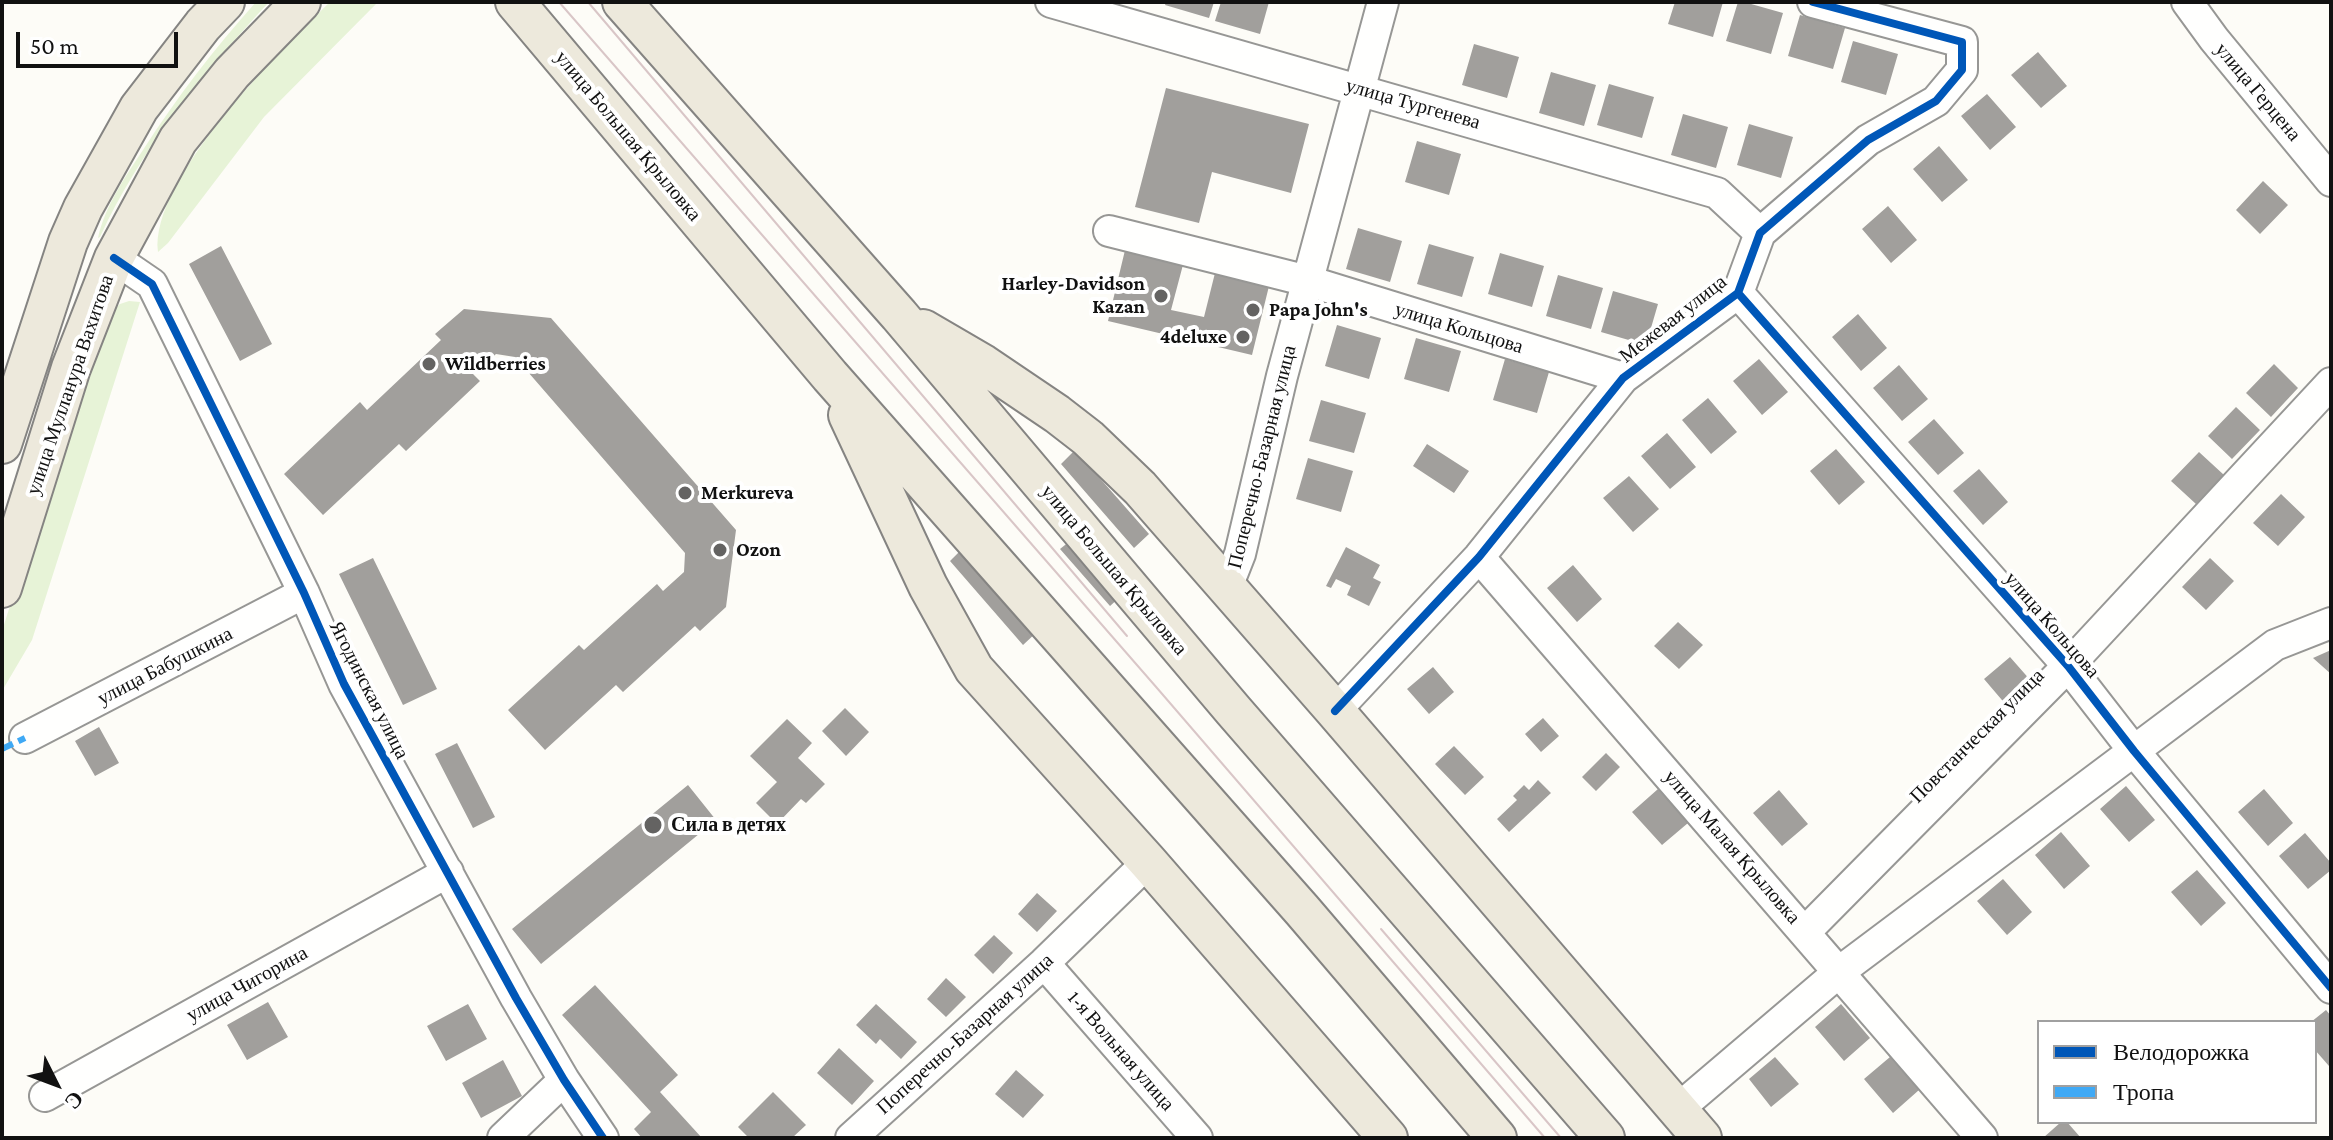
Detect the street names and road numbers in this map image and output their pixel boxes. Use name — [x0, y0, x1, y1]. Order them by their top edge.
street label: улица Герцена — [2210, 38, 2306, 146]
street label: улица Большая Крыловка — [550, 46, 706, 226]
street label: улица Тургенева — [1343, 73, 1483, 135]
street label: Межевая улица — [1615, 270, 1731, 368]
street label: улица Мулланура Вахитова — [21, 272, 119, 498]
street label: улица Кольцова — [1392, 297, 1526, 359]
street label: Поперечно-Базарная улица — [1223, 343, 1301, 571]
street label: улица Большая Крыловка — [1036, 480, 1192, 660]
street label: улица Кольцова — [1999, 567, 2105, 683]
street label: Ягодинская улица — [324, 617, 414, 763]
street label: улица Бабушкина — [93, 622, 237, 710]
street label: Повстанческая улица — [1905, 664, 2049, 808]
street label: улица Малая Крыловка — [1659, 765, 1805, 929]
street label: улица Чигорина — [182, 941, 312, 1027]
street label: Поперечно-Базарная улица — [872, 948, 1058, 1120]
street label: 1-я Вольная улица — [1062, 986, 1180, 1116]

